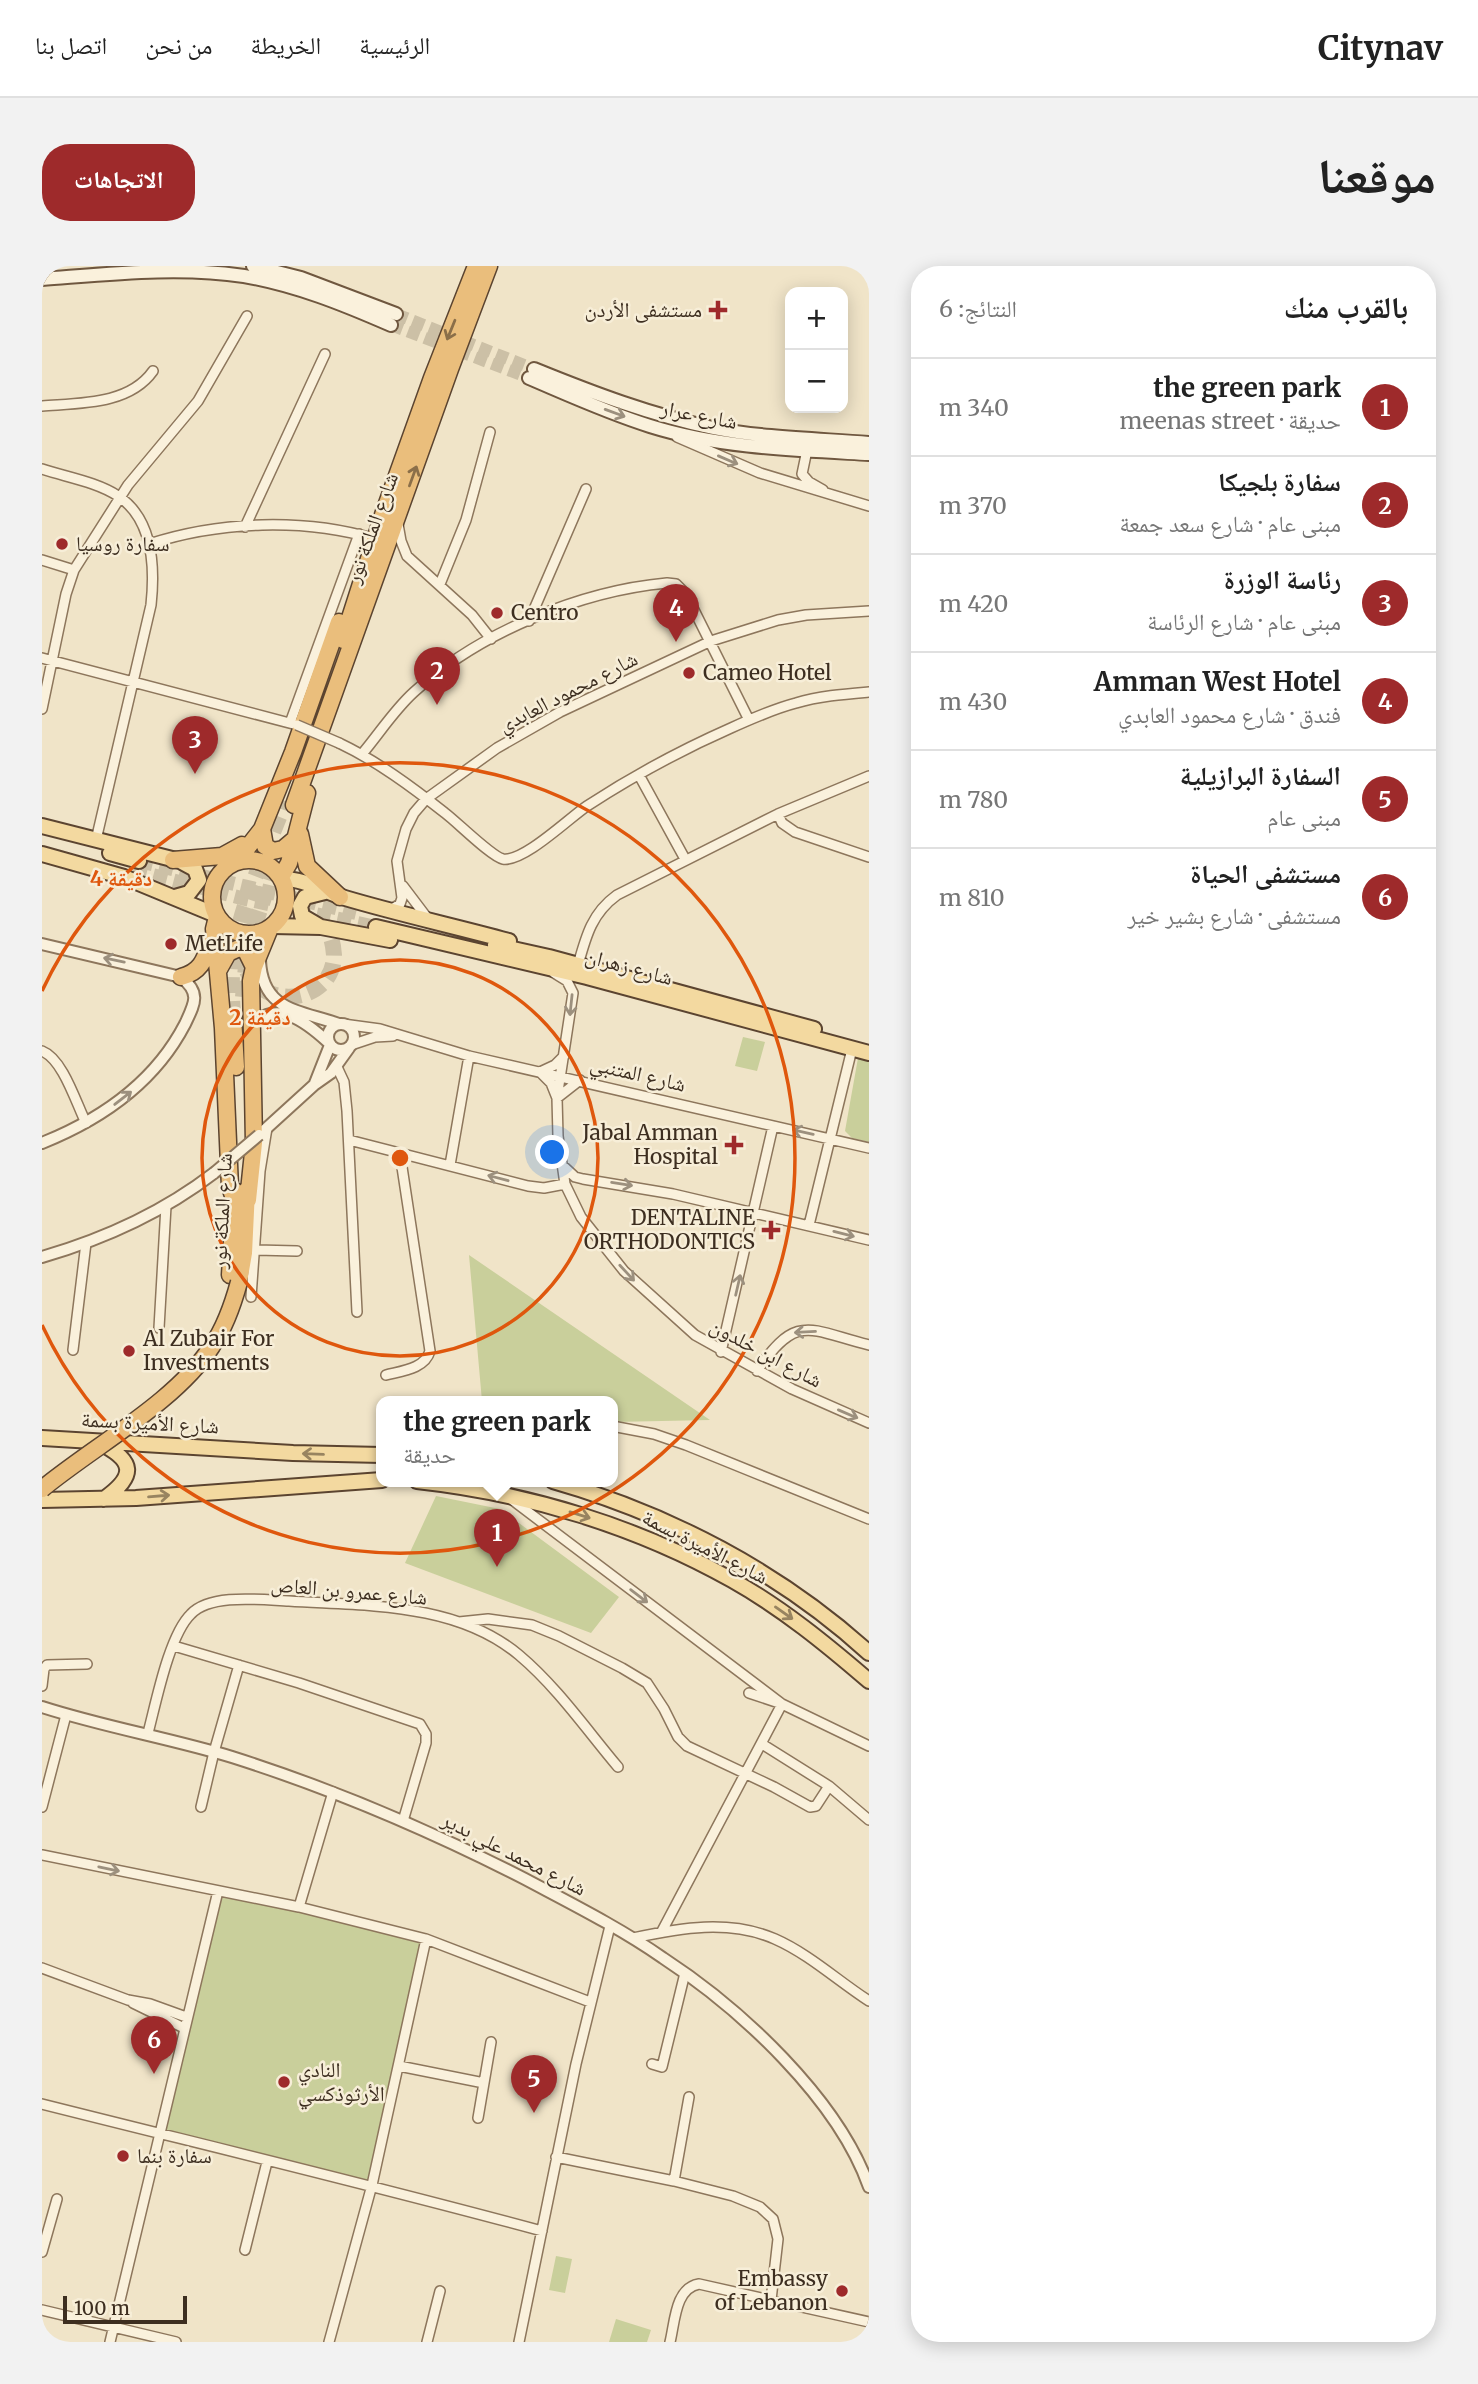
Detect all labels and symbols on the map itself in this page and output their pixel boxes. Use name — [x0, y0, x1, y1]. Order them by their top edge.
place label: مستشفى الأردن — [585, 296, 702, 323]
marker: مستشفى الأردن — [708, 300, 728, 320]
one-way arrow — [444, 318, 457, 340]
street label: شارع عرار — [658, 394, 740, 435]
one-way arrow — [603, 408, 625, 421]
one-way arrow — [717, 454, 739, 467]
one-way arrow — [408, 465, 420, 487]
street label: شارع الملكة نور — [339, 469, 404, 588]
place label: سفارة روسيا — [76, 530, 170, 557]
marker: سفارة روسيا — [54, 536, 70, 552]
pin: 4 — [653, 584, 699, 642]
place label: Centro — [511, 599, 578, 626]
marker: Centro — [489, 605, 505, 621]
street label: شارع محمود العابدي — [494, 645, 643, 741]
pin: 2 — [414, 647, 460, 705]
place label: Cameo Hotel — [703, 659, 832, 686]
marker: Cameo Hotel — [681, 665, 697, 681]
pin: 3 — [172, 716, 218, 774]
text: 4 دقيقة — [90, 865, 152, 892]
place label: MetLife — [185, 930, 263, 957]
marker: MetLife — [163, 936, 179, 952]
street label: شارع زهران — [582, 942, 676, 991]
one-way arrow — [103, 953, 126, 967]
one-way arrow — [565, 993, 578, 1016]
text: 2 دقيقة — [229, 1004, 291, 1031]
street label: شارع المتنبي — [587, 1049, 689, 1101]
one-way arrow — [113, 1091, 132, 1106]
place label: Jabal Amman Hospital — [581, 1119, 718, 1170]
one-way arrow — [792, 1125, 815, 1139]
your location — [535, 1135, 569, 1169]
marker: Jabal Amman Hospital — [724, 1135, 744, 1155]
centre of rings — [388, 1146, 412, 1170]
street label: شارع الملكة نور — [205, 1152, 238, 1271]
one-way arrow — [488, 1171, 510, 1184]
one-way arrow — [610, 1178, 633, 1191]
place label: DENTALINE ORTHODONTICS — [584, 1204, 756, 1255]
marker: DENTALINE ORTHODONTICS — [761, 1220, 781, 1240]
one-way arrow — [832, 1228, 855, 1241]
one-way arrow — [618, 1264, 635, 1281]
one-way arrow — [732, 1275, 745, 1297]
street label: شارع ابن خلدون — [705, 1312, 827, 1393]
place label: Al Zubair For Investments — [142, 1325, 275, 1376]
one-way arrow — [794, 1325, 817, 1338]
marker: Al Zubair For Investments — [121, 1343, 137, 1359]
street label: شارع الأميرة بسمة — [81, 1405, 220, 1440]
one-way arrow — [837, 1408, 859, 1421]
one-way arrow — [302, 1447, 325, 1460]
one-way arrow — [147, 1489, 170, 1502]
street label: شارع الأميرة بسمة — [638, 1503, 773, 1590]
pin: 1 — [474, 1509, 520, 1567]
one-way arrow — [569, 1509, 591, 1522]
street label: شارع عمرو بن العاص — [270, 1570, 428, 1611]
one-way arrow — [630, 1589, 648, 1604]
one-way arrow — [774, 1606, 793, 1620]
street label: شارع محمد علي بدير — [435, 1805, 591, 1905]
one-way arrow — [97, 1862, 120, 1876]
pin: 6 — [131, 2016, 177, 2074]
pin: 5 — [511, 2055, 557, 2113]
place label: النادي الأرثوذكسي — [298, 2056, 385, 2110]
marker: النادي الأرثوذكسي — [276, 2074, 292, 2090]
place label: سفارة بنما — [137, 2142, 212, 2169]
marker: سفارة بنما — [115, 2148, 131, 2164]
place label: Embassy of Lebanon — [715, 2265, 829, 2316]
marker: Embassy of Lebanon — [834, 2283, 850, 2299]
scale bar — [63, 2293, 187, 2325]

